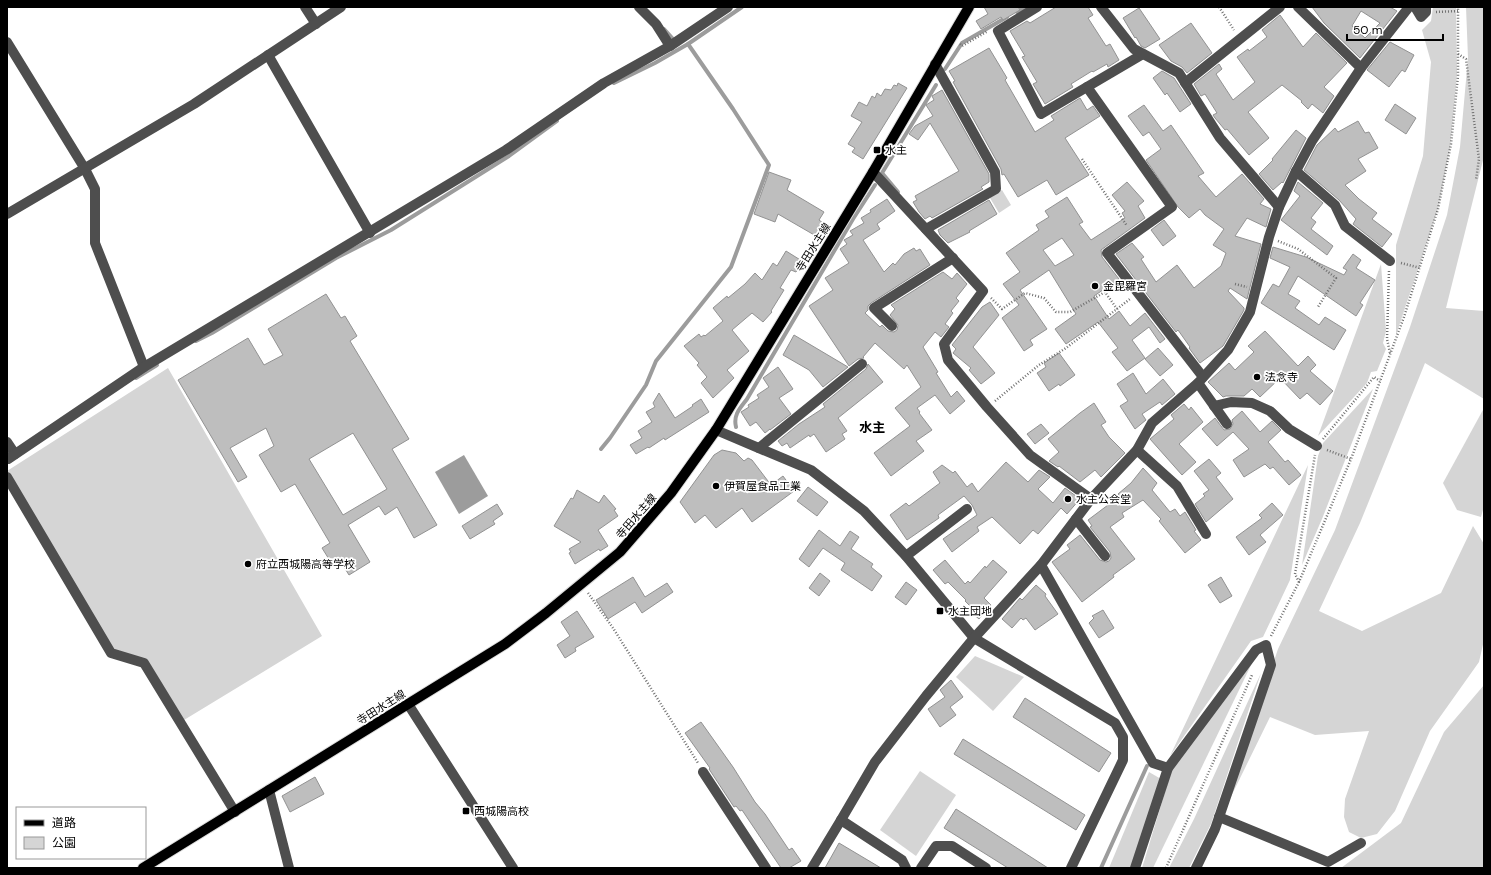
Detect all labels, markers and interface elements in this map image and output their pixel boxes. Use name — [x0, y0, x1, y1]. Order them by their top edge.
scale bar — [1347, 16, 1443, 42]
text: 50 m — [1353, 22, 1382, 38]
place label: 水主 — [885, 143, 907, 157]
marker: 水主 — [872, 145, 882, 155]
street label: 寺田水主線 — [792, 220, 834, 274]
place label: 金毘羅宮 — [1103, 279, 1147, 293]
marker: 金毘羅宮 — [1090, 281, 1100, 291]
place label: 法念寺 — [1265, 370, 1298, 384]
marker: 法念寺 — [1252, 372, 1262, 382]
district label: 水主 — [859, 419, 885, 436]
place label: 伊賀屋食品工業 — [724, 479, 801, 493]
marker: 伊賀屋食品工業 — [711, 481, 721, 491]
street label: 寺田水主線 — [613, 491, 659, 541]
place label: 水主公会堂 — [1076, 492, 1131, 506]
marker: 水主公会堂 — [1063, 494, 1073, 504]
place label: 府立西城陽高等学校 — [256, 557, 355, 571]
marker: 府立西城陽高等学校 — [243, 559, 253, 569]
place label: 水主団地 — [948, 604, 992, 618]
marker: 水主団地 — [935, 606, 945, 616]
street label: 寺田水主線 — [354, 686, 408, 728]
place label: 西城陽高校 — [474, 804, 529, 818]
marker: 西城陽高校 — [461, 806, 471, 816]
legend — [16, 807, 146, 859]
text: 道路 — [52, 815, 76, 831]
text: 公園 — [52, 835, 76, 851]

